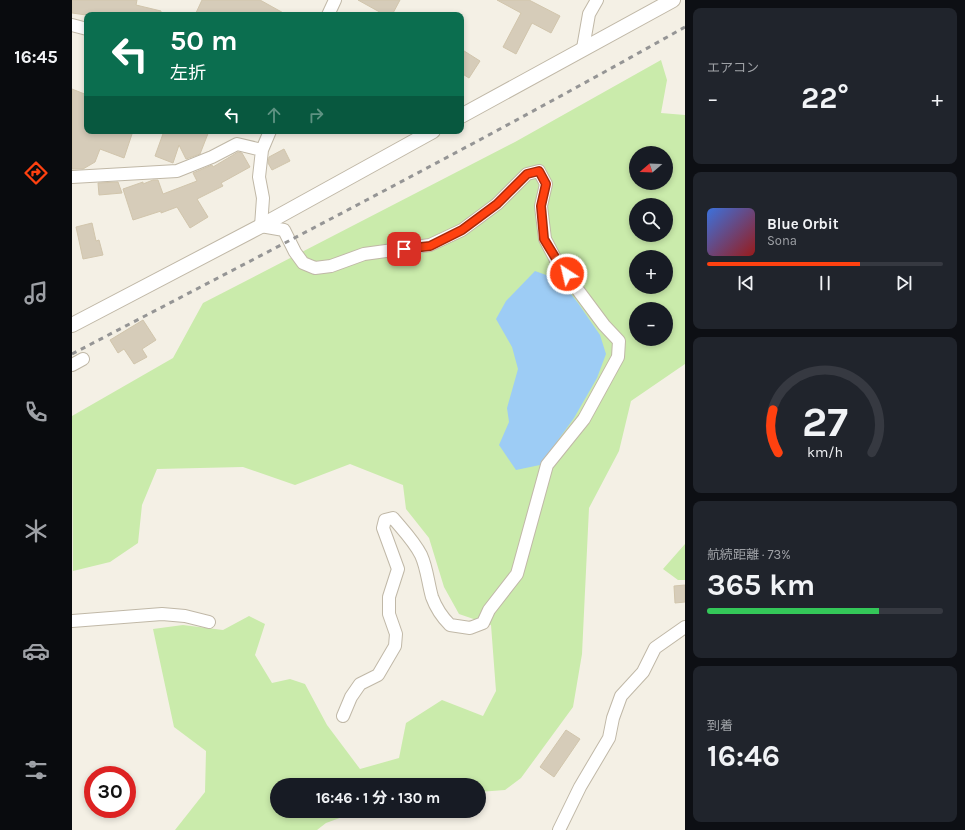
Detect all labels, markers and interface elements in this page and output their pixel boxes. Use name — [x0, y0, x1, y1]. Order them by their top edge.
text: 50 m — [170, 24, 238, 57]
icon: left — [104, 28, 156, 80]
text: 16:45 — [14, 46, 58, 68]
text: エアコン — [707, 60, 759, 75]
text: 左折 — [170, 62, 206, 84]
text: 22° — [801, 80, 849, 116]
text: − — [707, 86, 719, 112]
text: + — [931, 86, 943, 112]
icon: left — [221, 104, 243, 126]
icon: ahead — [263, 104, 285, 126]
icon: right — [305, 104, 327, 126]
north arrow — [629, 146, 673, 190]
map controls — [629, 146, 673, 346]
icon: directions — [22, 159, 50, 187]
button: search — [629, 198, 673, 242]
text: Blue Orbit — [767, 215, 839, 233]
pin — [387, 232, 421, 266]
text: Sona — [767, 233, 797, 248]
icon: arrive — [393, 238, 415, 260]
button: + — [629, 250, 673, 294]
position arrow — [546, 253, 588, 295]
icon: previous — [735, 272, 757, 294]
icon: pause — [814, 272, 836, 294]
icon: next — [893, 272, 915, 294]
icon: music — [22, 279, 50, 307]
button: − — [629, 302, 673, 346]
icon: phone — [22, 398, 50, 426]
text: 27 — [802, 398, 848, 446]
text: km/h — [807, 444, 843, 461]
icon: climate — [22, 517, 50, 545]
text: 航続距離 · 73% — [707, 547, 791, 562]
text: 365 km — [707, 567, 815, 603]
icon: car — [22, 637, 50, 665]
text: 到着 — [707, 718, 733, 733]
text: 16:46 — [707, 738, 780, 774]
icon: filters — [22, 756, 50, 784]
speed limit sign: 30 — [84, 766, 136, 818]
text: 16:46 · 1 分 · 130 m — [316, 789, 440, 807]

